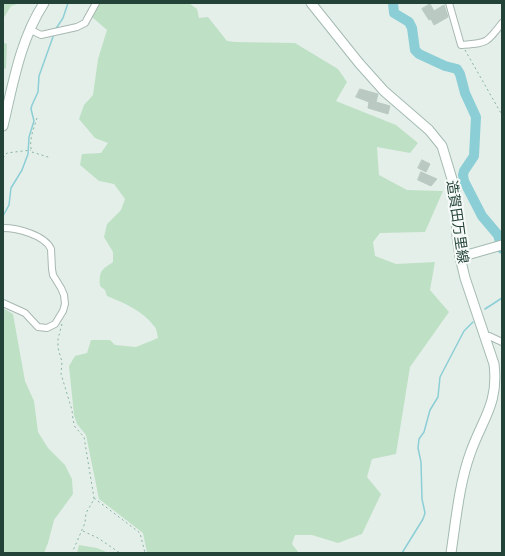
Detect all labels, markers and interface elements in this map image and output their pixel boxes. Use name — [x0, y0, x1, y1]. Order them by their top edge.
street label: 造賀田万里線 — [443, 179, 471, 265]

